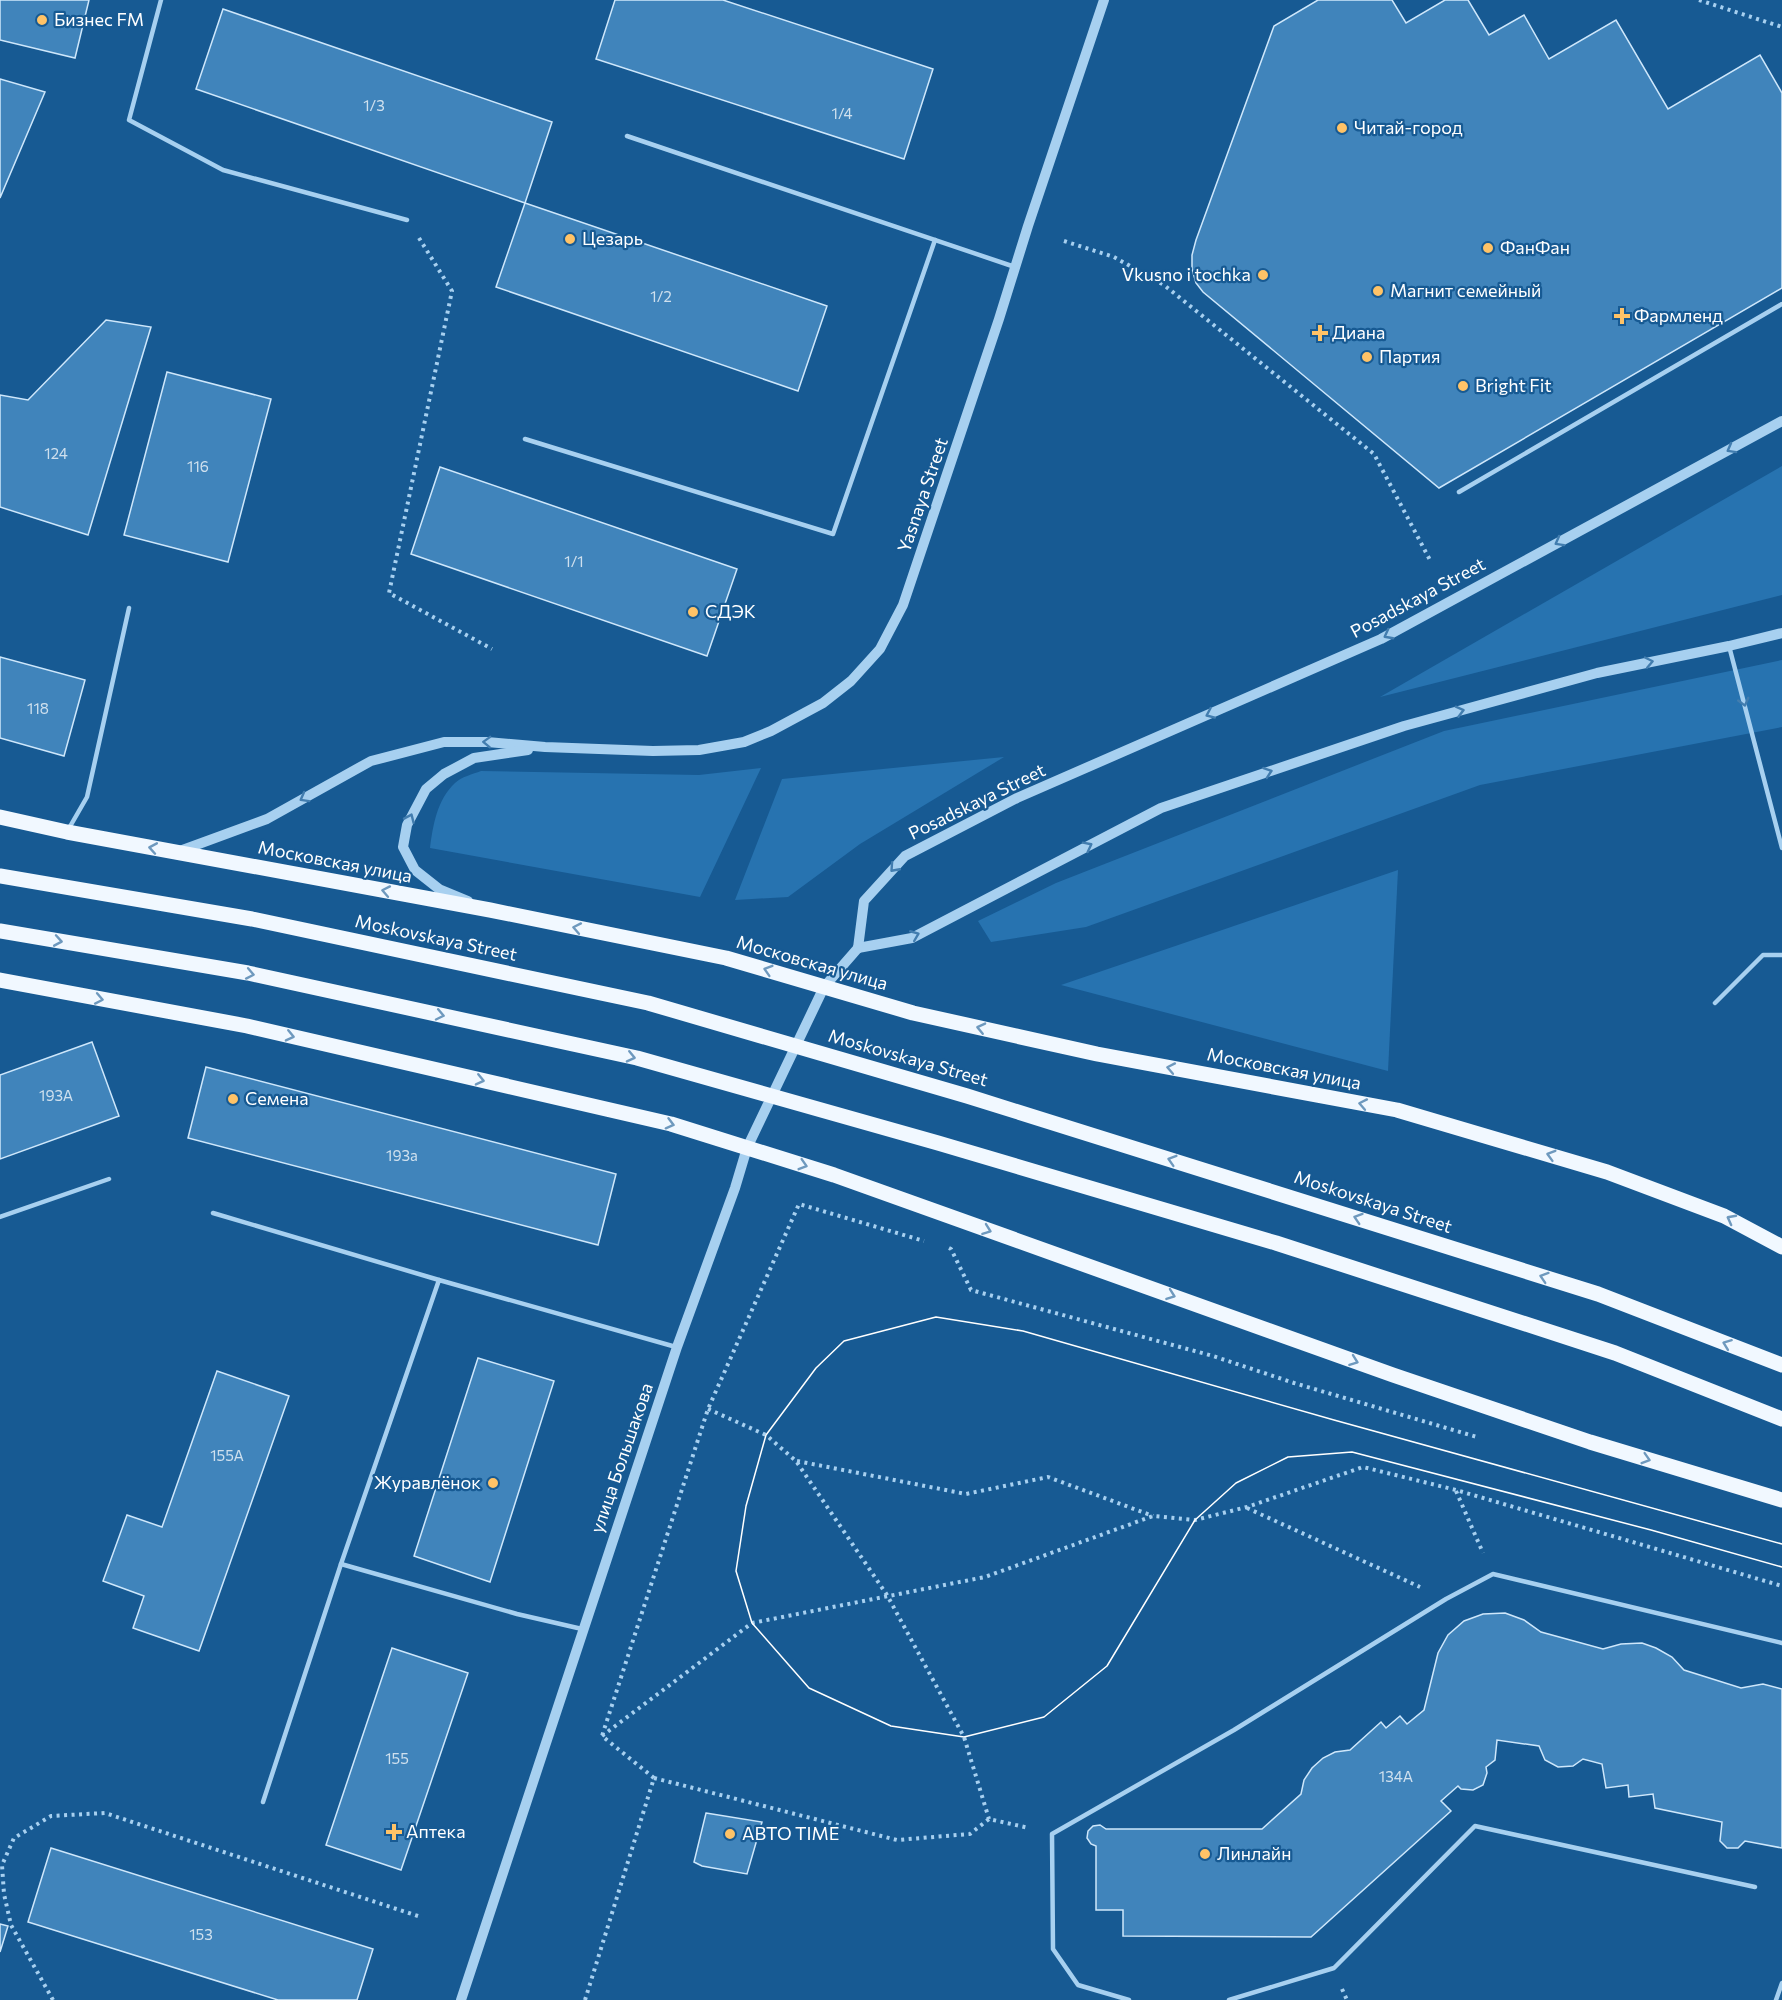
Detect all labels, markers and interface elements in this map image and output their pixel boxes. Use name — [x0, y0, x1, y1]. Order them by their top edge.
place label: Бизнес FM — [54, 8, 144, 30]
marker: Бизнес FM — [35, 13, 49, 27]
house number: 1/3 — [363, 96, 385, 114]
house number: 1/4 — [832, 104, 852, 122]
place label: Читай-город — [1354, 116, 1463, 138]
marker: Читай-город — [1335, 121, 1349, 135]
place label: Цезарь — [582, 227, 643, 249]
marker: Цезарь — [563, 232, 577, 246]
place label: ФанФан — [1500, 236, 1570, 258]
marker: ФанФан — [1481, 241, 1495, 255]
place label: Vkusno i tochka — [1122, 263, 1251, 285]
marker: Vkusno i tochka — [1256, 268, 1270, 282]
place label: Магнит семейный — [1390, 279, 1541, 301]
marker: Магнит семейный — [1371, 284, 1385, 298]
house number: 1/2 — [650, 287, 672, 305]
place label: Фармленд — [1634, 304, 1723, 326]
marker: Фармленд — [1615, 309, 1629, 323]
place label: Диана — [1332, 321, 1385, 343]
marker: Диана — [1313, 326, 1327, 340]
place label: Партия — [1379, 345, 1440, 367]
marker: Партия — [1360, 350, 1374, 364]
place label: Bright Fit — [1475, 374, 1552, 396]
marker: Bright Fit — [1456, 379, 1470, 393]
street label: Yasnaya Street — [892, 434, 952, 555]
one-way arrow — [1726, 442, 1737, 453]
house number: 124 — [44, 444, 68, 462]
house number: 116 — [187, 457, 209, 475]
one-way arrow — [1555, 535, 1565, 546]
house number: 1/1 — [564, 552, 584, 570]
street label: Posadskaya Street — [1346, 552, 1489, 642]
place label: СДЭК — [705, 600, 756, 622]
marker: СДЭК — [686, 605, 700, 619]
one-way arrow — [1384, 628, 1394, 639]
one-way arrow — [1644, 657, 1654, 670]
one-way arrow — [1736, 697, 1749, 707]
house number: 118 — [27, 699, 49, 717]
one-way arrow — [1455, 705, 1465, 718]
one-way arrow — [1205, 707, 1216, 719]
one-way arrow — [482, 736, 491, 749]
street label: Posadskaya Street — [905, 758, 1049, 844]
one-way arrow — [1262, 767, 1273, 780]
one-way arrow — [300, 791, 310, 803]
one-way arrow — [403, 813, 415, 824]
street label: Московская улица — [256, 835, 414, 887]
one-way arrow — [148, 842, 158, 854]
one-way arrow — [1081, 842, 1092, 853]
one-way arrow — [890, 862, 901, 872]
one-way arrow — [381, 885, 391, 898]
street label: Moskovskaya Street — [353, 909, 519, 965]
one-way arrow — [573, 922, 583, 935]
street label: Московская улица — [734, 930, 890, 994]
one-way arrow — [909, 930, 919, 943]
one-way arrow — [52, 934, 62, 947]
one-way arrow — [763, 965, 774, 977]
one-way arrow — [245, 967, 255, 980]
one-way arrow — [94, 992, 103, 1004]
one-way arrow — [435, 1008, 445, 1021]
one-way arrow — [976, 1022, 986, 1035]
street label: Moskovskaya Street — [826, 1024, 991, 1090]
one-way arrow — [285, 1029, 295, 1042]
street label: Московская улица — [1205, 1042, 1363, 1094]
one-way arrow — [626, 1050, 636, 1063]
one-way arrow — [1167, 1062, 1177, 1075]
one-way arrow — [475, 1073, 485, 1086]
house number: 193А — [39, 1086, 73, 1104]
place label: Семена — [245, 1087, 309, 1109]
marker: Семена — [226, 1092, 240, 1106]
one-way arrow — [1358, 1098, 1368, 1111]
one-way arrow — [665, 1117, 675, 1130]
house number: 193a — [386, 1146, 418, 1164]
one-way arrow — [1546, 1150, 1557, 1162]
one-way arrow — [1167, 1154, 1178, 1167]
one-way arrow — [797, 1158, 808, 1170]
street label: Moskovskaya Street — [1291, 1165, 1455, 1237]
one-way arrow — [1353, 1213, 1364, 1225]
one-way arrow — [1726, 1215, 1737, 1227]
one-way arrow — [981, 1222, 992, 1235]
one-way arrow — [1539, 1272, 1550, 1284]
one-way arrow — [1165, 1288, 1176, 1301]
one-way arrow — [1723, 1339, 1734, 1351]
one-way arrow — [1349, 1353, 1359, 1366]
street label: улица Большакова — [585, 1380, 657, 1536]
house number: 155А — [210, 1446, 244, 1464]
one-way arrow — [1640, 1452, 1651, 1464]
place label: Журавлёнок — [374, 1471, 481, 1493]
marker: Журавлёнок — [486, 1476, 500, 1490]
house number: 155 — [385, 1749, 409, 1767]
house number: 134А — [1379, 1767, 1413, 1785]
place label: Аптека — [406, 1820, 465, 1842]
place label: АВТО TIME — [742, 1822, 840, 1844]
marker: Аптека — [387, 1825, 401, 1839]
marker: АВТО TIME — [723, 1827, 737, 1841]
place label: Линлайн — [1217, 1842, 1291, 1864]
marker: Линлайн — [1198, 1847, 1212, 1861]
house number: 153 — [189, 1925, 213, 1943]

